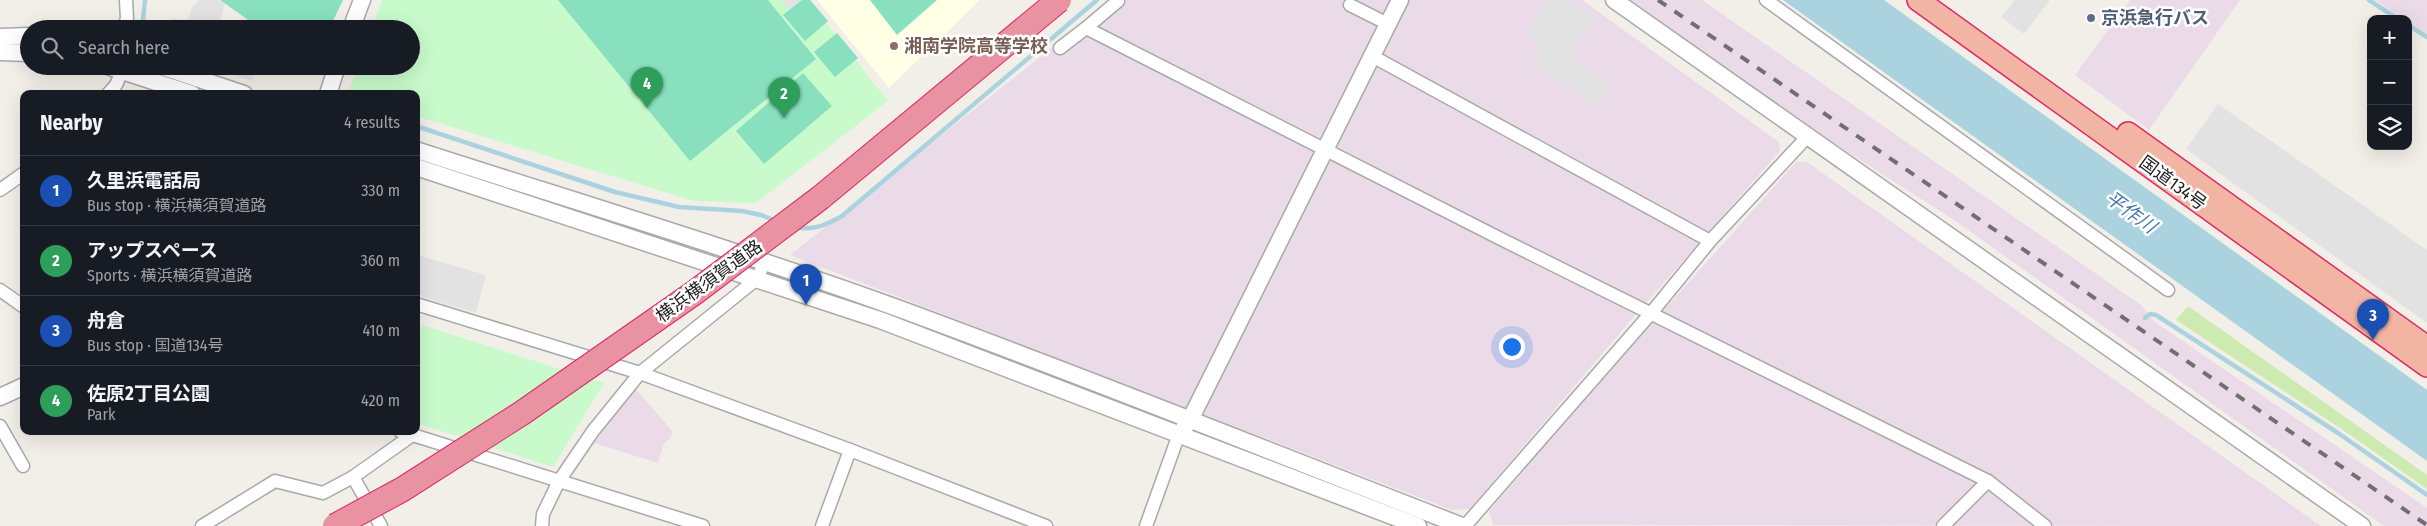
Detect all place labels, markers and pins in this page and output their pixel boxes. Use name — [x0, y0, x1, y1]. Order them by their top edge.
place label: 京浜急行バス — [2101, 7, 2209, 29]
marker: 京浜急行バス — [2085, 12, 2097, 24]
place label: 湘南学院高等学校 — [904, 35, 1048, 57]
marker: 湘南学院高等学校 — [888, 40, 900, 52]
pin: 4 — [631, 67, 663, 108]
pin: 2 — [768, 77, 800, 118]
pin: 1 — [790, 264, 822, 305]
pin: 3 — [2357, 299, 2389, 340]

